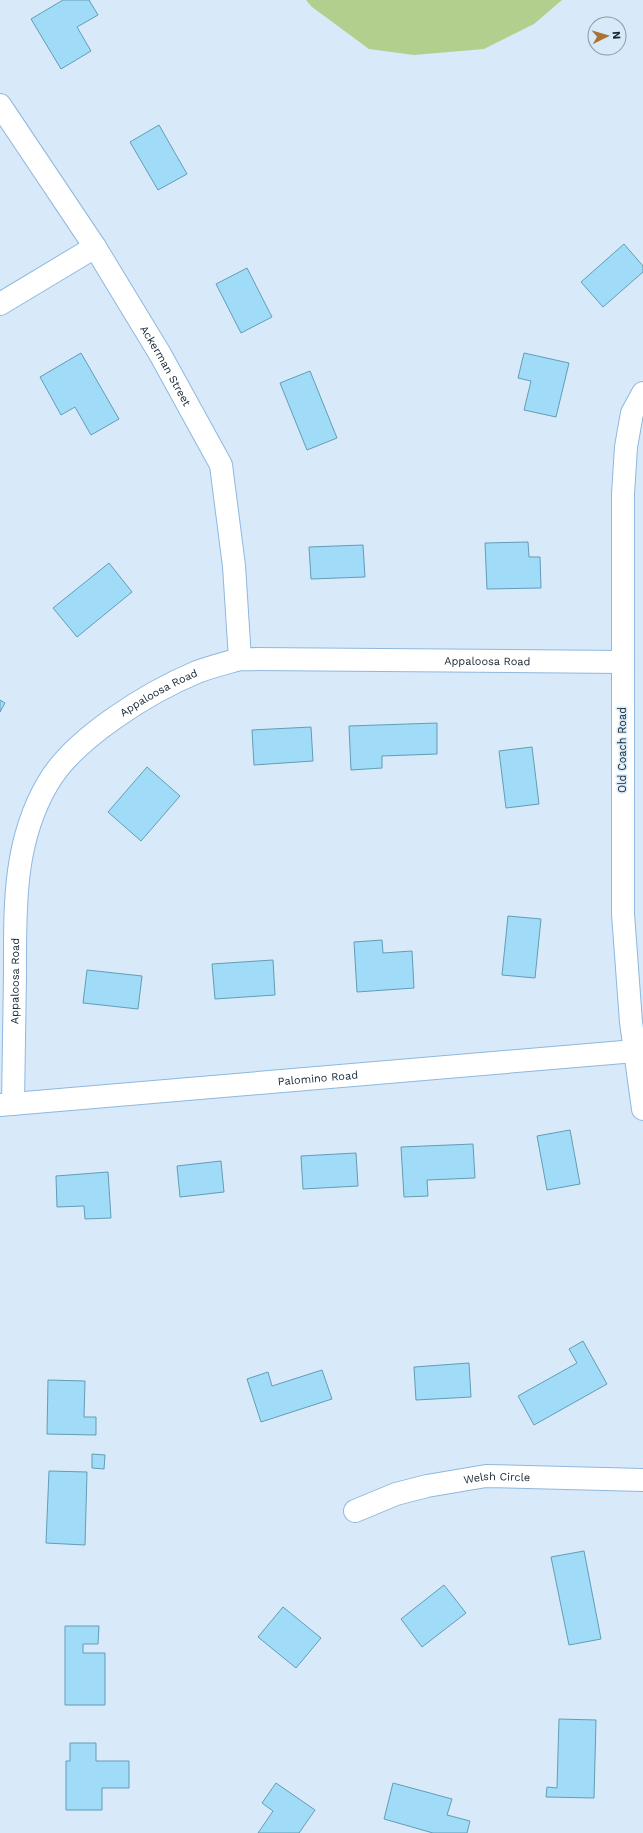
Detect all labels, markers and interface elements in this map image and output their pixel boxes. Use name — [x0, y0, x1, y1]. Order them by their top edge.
north arrow — [587, 16, 627, 56]
text: N — [610, 31, 623, 40]
street label: Ackerman Street — [137, 323, 194, 409]
street label: Appaloosa Road — [444, 655, 531, 668]
street label: Appaloosa Road — [118, 667, 199, 719]
street label: Old Coach Road — [616, 707, 629, 793]
street label: Appaloosa Road — [8, 938, 22, 1024]
street label: Palomino Road — [277, 1069, 359, 1088]
street label: Welsh Circle — [463, 1470, 530, 1487]

